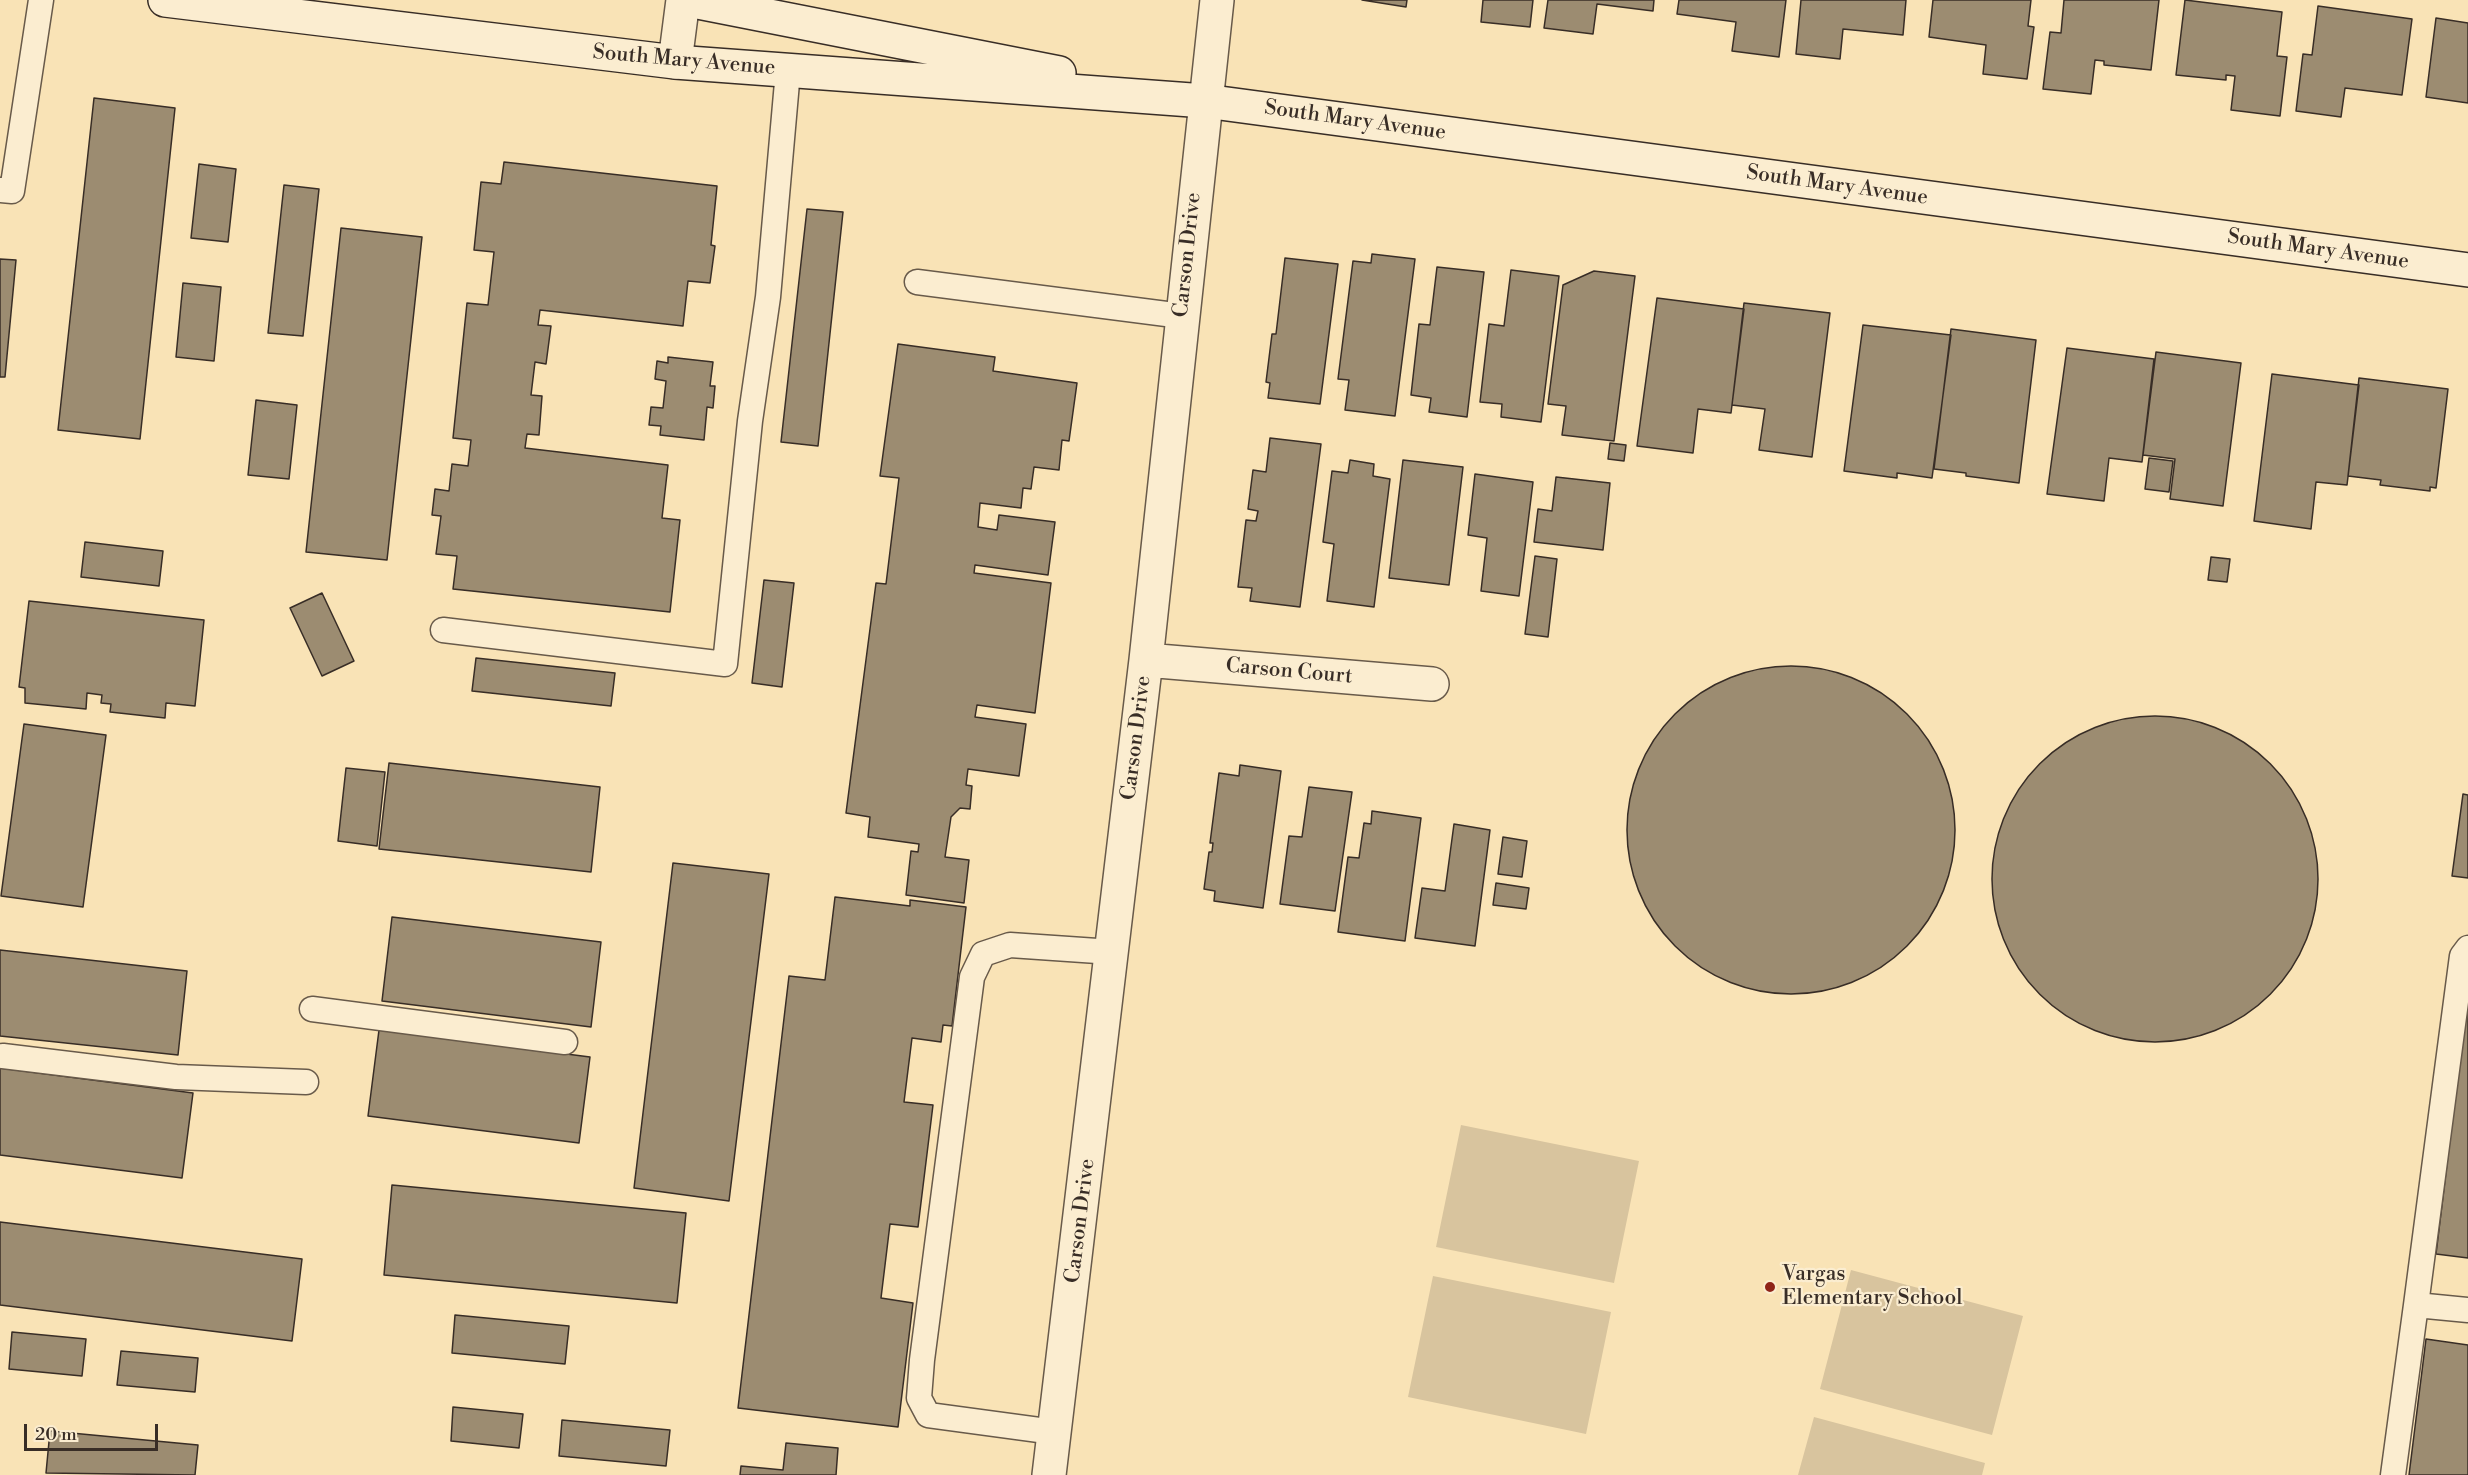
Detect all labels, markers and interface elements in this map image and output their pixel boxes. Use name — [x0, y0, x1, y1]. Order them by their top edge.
street label: South Mary Avenue — [592, 40, 776, 82]
street label: South Mary Avenue — [1263, 96, 1447, 146]
street label: South Mary Avenue — [1745, 161, 1929, 211]
street label: Carson Drive — [1169, 191, 1207, 319]
street label: South Mary Avenue — [2226, 225, 2410, 275]
street label: Carson Court — [1225, 654, 1353, 690]
street label: Carson Drive — [1117, 674, 1157, 802]
street label: Carson Drive — [1061, 1157, 1101, 1285]
place label: Vargas Elementary School — [1782, 1262, 1962, 1312]
marker: Vargas Elementary School — [1763, 1280, 1777, 1294]
scale bar — [27, 1412, 160, 1450]
text: 20 m — [35, 1423, 77, 1446]

